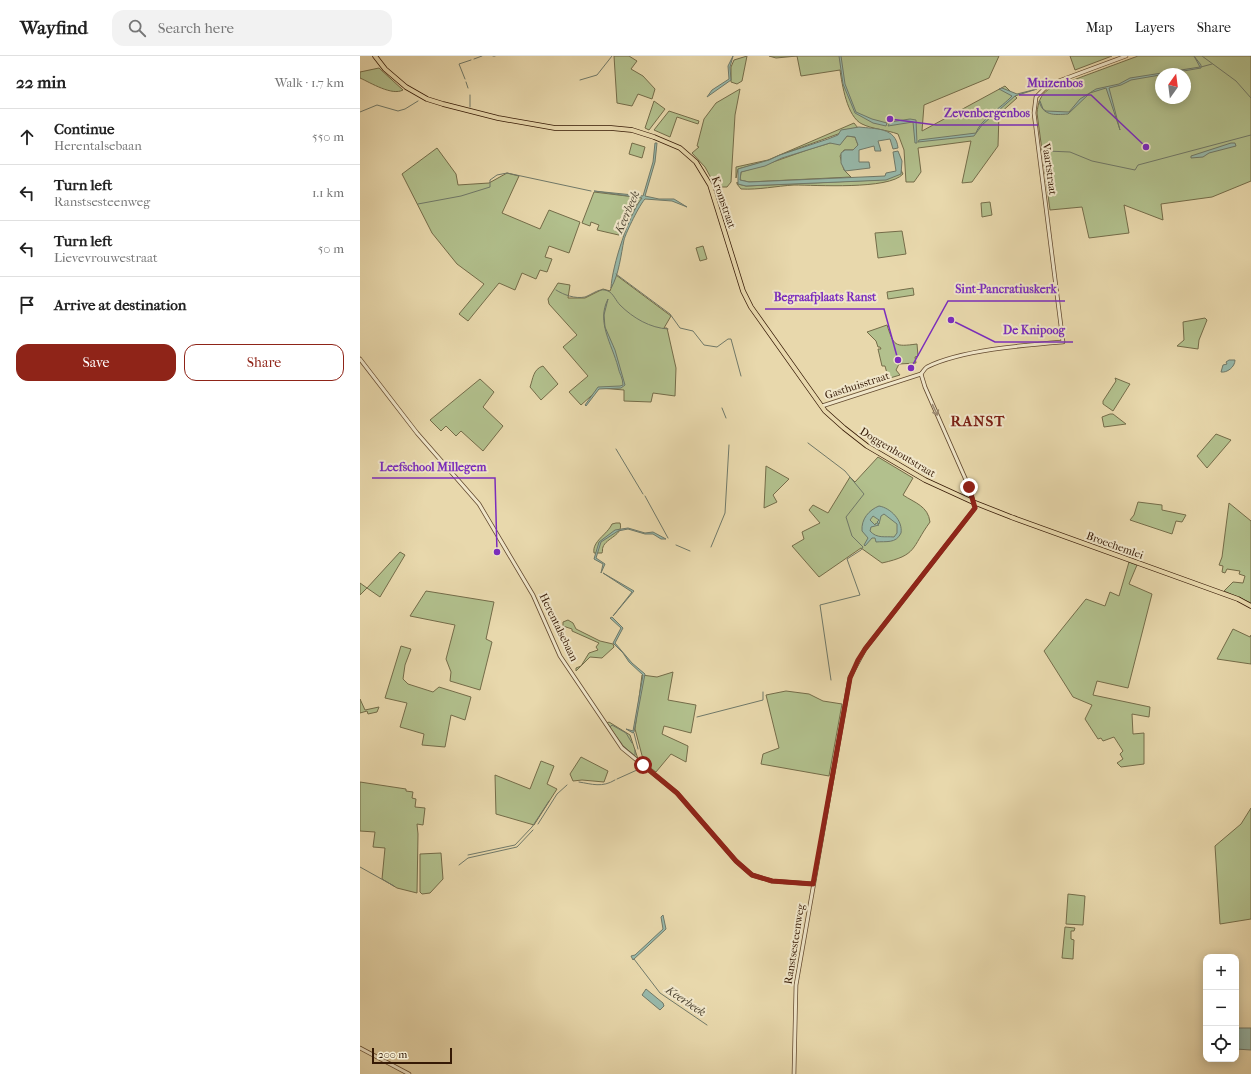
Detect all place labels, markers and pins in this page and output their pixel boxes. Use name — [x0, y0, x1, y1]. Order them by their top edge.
callout: Muizenbos — [1019, 71, 1091, 95]
callout: Zevenbergenbos — [936, 101, 1038, 125]
callout: Sint-Pancratiuskerk — [948, 277, 1065, 301]
callout: Begraafplaats Ranst — [765, 285, 884, 309]
callout: De Knipoog — [995, 318, 1073, 342]
callout: Leefschool Millegem — [372, 454, 495, 478]

